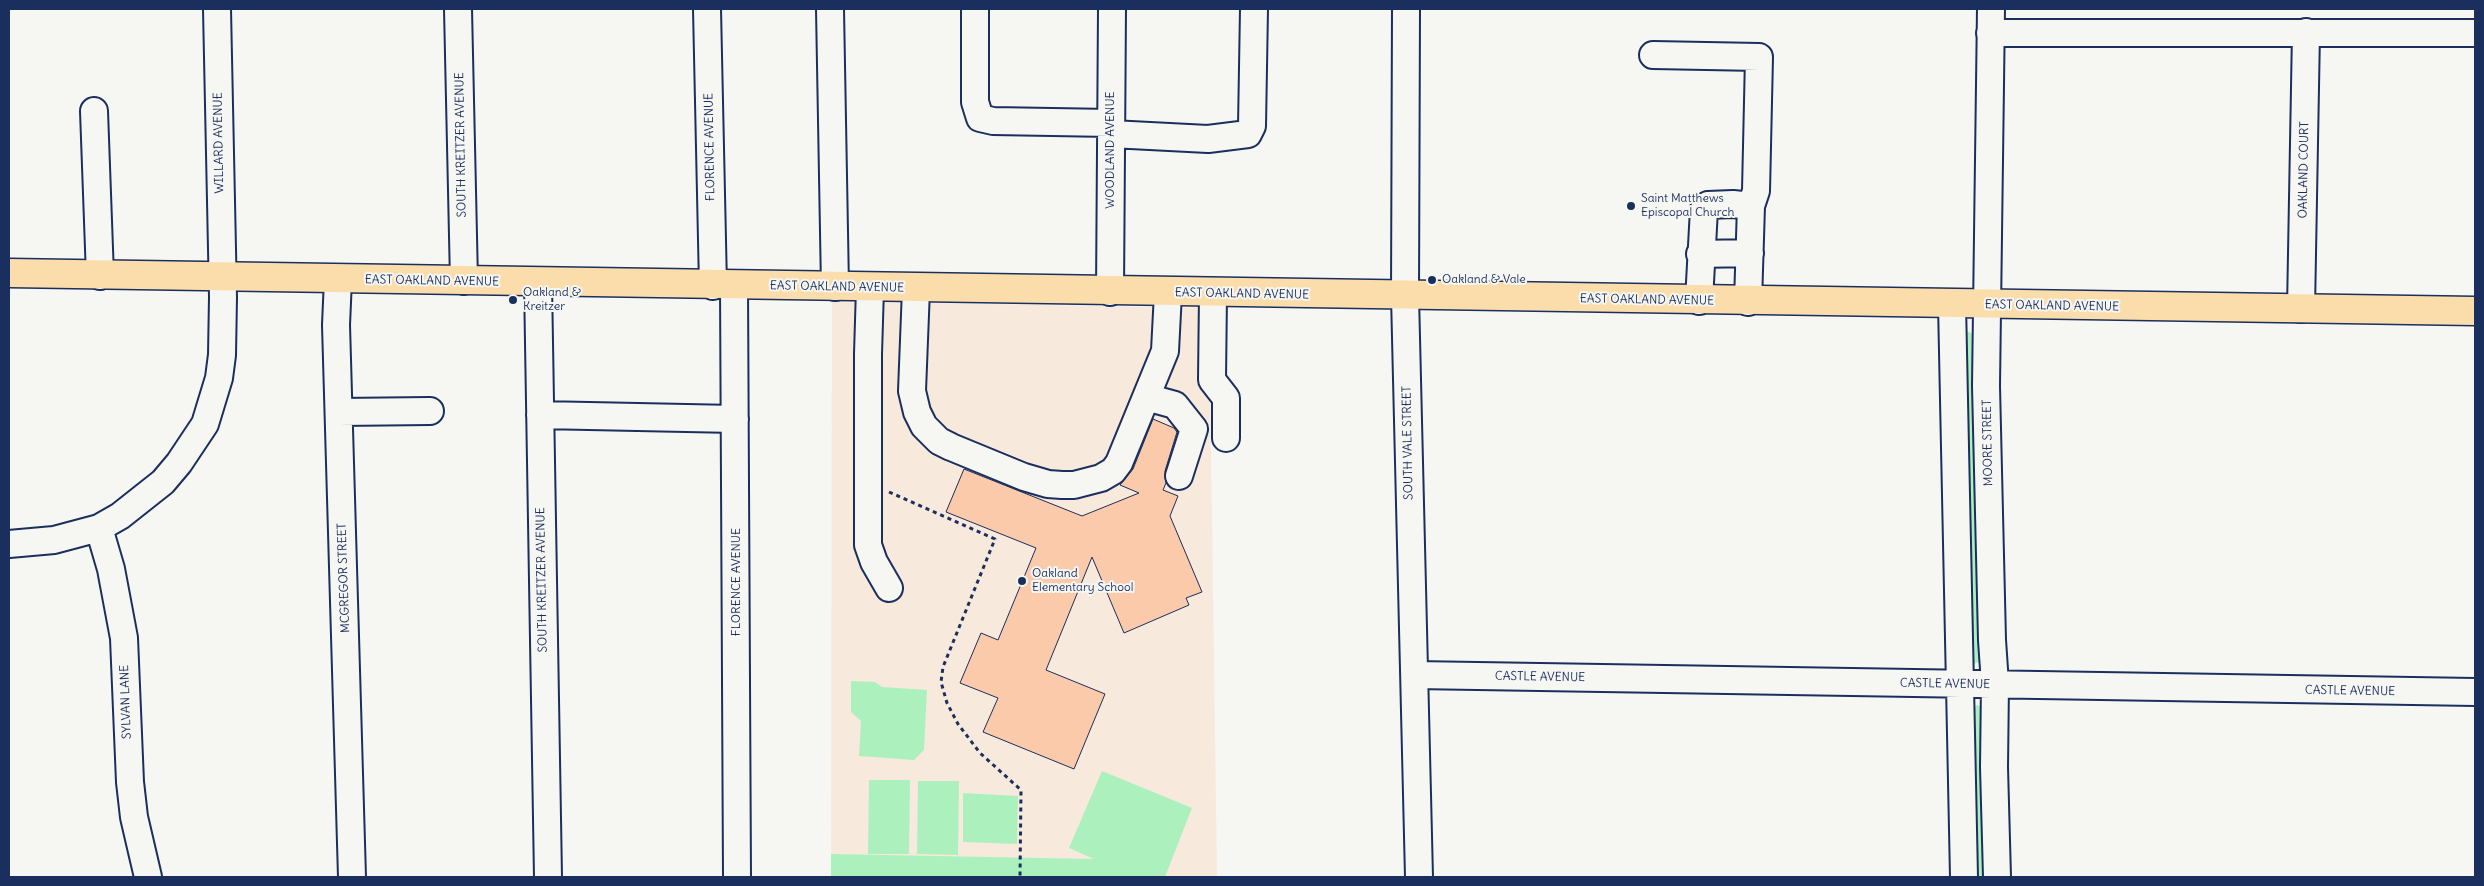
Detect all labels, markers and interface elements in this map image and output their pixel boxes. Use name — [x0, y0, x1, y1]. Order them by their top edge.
street label: SOUTH KREITZER AVENUE — [453, 72, 469, 218]
street label: WOODLAND AVENUE — [1104, 91, 1118, 209]
street label: WILLARD AVENUE — [211, 92, 227, 194]
street label: FLORENCE AVENUE — [702, 93, 718, 201]
street label: OAKLAND COURT — [2296, 121, 2312, 219]
place label: Saint Matthews Episcopal Church — [1641, 192, 1735, 220]
marker: Saint Matthews Episcopal Church — [1625, 200, 1637, 212]
street label: EAST OAKLAND AVENUE — [365, 273, 499, 289]
place label: Oakland & Vale — [1442, 273, 1526, 287]
marker: Oakland & Vale — [1426, 274, 1438, 286]
street label: EAST OAKLAND AVENUE — [770, 279, 904, 295]
place label: Oakland & Kreitzer — [523, 286, 581, 314]
street label: EAST OAKLAND AVENUE — [1175, 286, 1309, 302]
street label: EAST OAKLAND AVENUE — [1580, 292, 1714, 308]
marker: Oakland & Kreitzer — [507, 294, 519, 306]
street label: EAST OAKLAND AVENUE — [1985, 298, 2119, 314]
street label: SOUTH VALE STREET — [1400, 386, 1416, 500]
street label: MOORE STREET — [1980, 400, 1996, 486]
street label: SOUTH KREITZER AVENUE — [534, 507, 550, 653]
street label: MCGREGOR STREET — [335, 523, 353, 633]
street label: FLORENCE AVENUE — [730, 528, 744, 636]
place label: Oakland Elementary School — [1032, 567, 1133, 595]
marker: Oakland Elementary School — [1016, 575, 1028, 587]
street label: SYLVAN LANE — [118, 665, 134, 739]
street label: CASTLE AVENUE — [1495, 669, 1585, 685]
street label: CASTLE AVENUE — [1900, 676, 1990, 692]
street label: CASTLE AVENUE — [2305, 683, 2395, 699]

